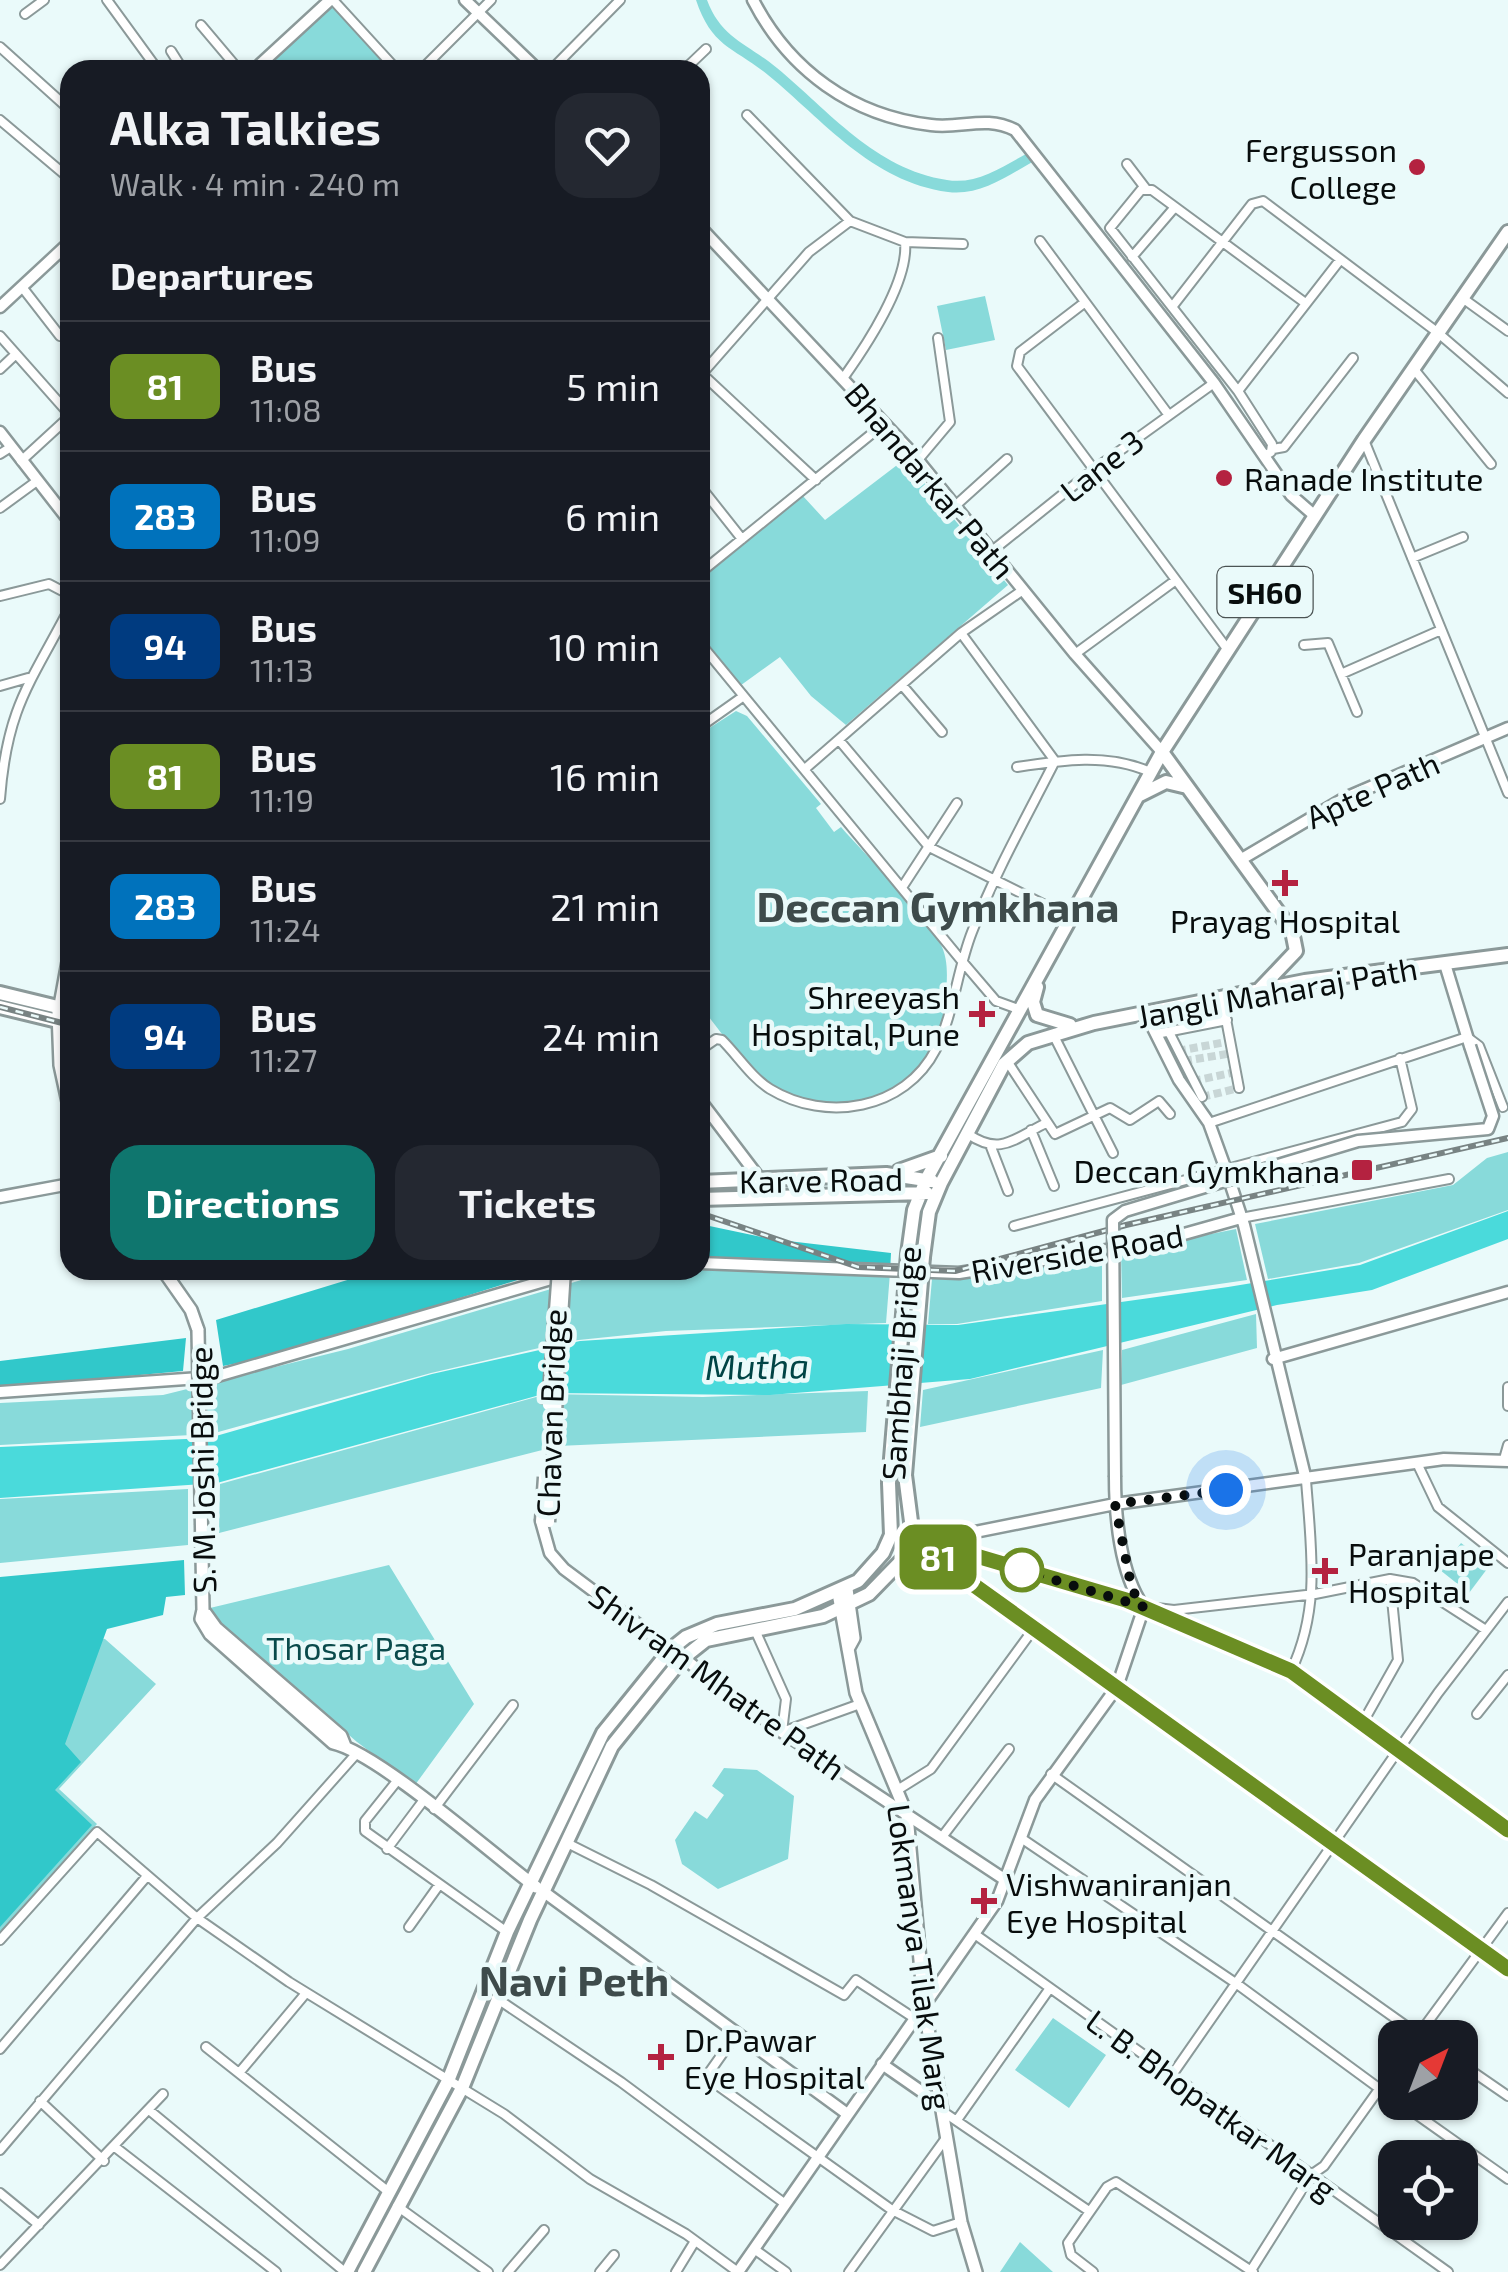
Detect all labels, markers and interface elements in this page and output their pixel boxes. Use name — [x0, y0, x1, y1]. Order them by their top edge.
button: heart — [555, 93, 660, 198]
text: Alka Talkies — [110, 97, 381, 155]
place label: Fergusson College — [1245, 130, 1397, 205]
marker: Fergusson College — [1406, 156, 1428, 178]
text: Walk · 4 min · 240 m — [110, 164, 400, 202]
text: Departures — [110, 252, 314, 298]
text: Bus — [250, 344, 317, 390]
text: 5 min — [566, 363, 660, 409]
text: 81 — [147, 365, 183, 407]
street label: Bhandarkar Path — [838, 374, 1024, 586]
text: 11:08 — [250, 390, 322, 428]
street label: Lane 3 — [1052, 421, 1150, 509]
place label: Ranade Institute — [1244, 459, 1483, 497]
marker: Ranade Institute — [1213, 467, 1235, 489]
text: Bus — [250, 474, 317, 520]
text: 6 min — [565, 493, 660, 539]
text: 283 — [134, 495, 196, 537]
text: 11:09 — [250, 520, 321, 558]
road number: SH60 — [1218, 567, 1312, 617]
text: Bus — [250, 604, 317, 650]
text: 10 min — [549, 623, 660, 669]
text: 94 — [144, 625, 186, 667]
text: 11:13 — [250, 650, 314, 688]
text: Bus — [250, 734, 317, 780]
street label: Apte Path — [1299, 743, 1445, 835]
text: 16 min — [550, 753, 660, 799]
text: 81 — [147, 755, 183, 797]
text: 11:19 — [250, 780, 314, 818]
text: Bus — [250, 864, 317, 910]
marker: Prayag Hospital — [1272, 870, 1298, 896]
district label: Deccan Gymkhana — [757, 880, 1119, 931]
text: 21 min — [550, 883, 660, 929]
text: 283 — [134, 885, 196, 927]
place label: Prayag Hospital — [1170, 901, 1401, 939]
text: 11:24 — [250, 910, 321, 948]
street label: Jangli Maharaj Path — [1134, 948, 1420, 1035]
place label: Shreeyash Hospital, Pune — [751, 977, 960, 1052]
text: Bus — [250, 994, 317, 1040]
marker: Shreeyash Hospital, Pune — [969, 1001, 995, 1027]
text: 24 min — [542, 1013, 660, 1059]
text: 94 — [144, 1015, 186, 1057]
text: 11:27 — [250, 1040, 317, 1078]
button: Directions — [110, 1145, 375, 1260]
button: Tickets — [395, 1145, 660, 1260]
place label: Deccan Gymkhana — [1074, 1151, 1340, 1189]
marker: Deccan Gymkhana — [1349, 1157, 1375, 1183]
street label: Karve Road — [739, 1159, 903, 1199]
street label: Riverside Road — [968, 1215, 1186, 1289]
street label: Sambhaji Bridge — [873, 1245, 928, 1482]
street label: Chavan Bridge — [527, 1308, 573, 1518]
water label: Mutha — [705, 1343, 809, 1387]
street label: S. M. Joshi Bridge — [180, 1346, 222, 1594]
your location — [1201, 1465, 1251, 1515]
line badge: 81 — [893, 1524, 983, 1590]
place label: Paranjape Hospital — [1348, 1534, 1495, 1609]
text: 81 — [920, 1536, 956, 1578]
unlabelled marker — [1001, 1549, 1043, 1591]
marker: Paranjape Hospital — [1312, 1558, 1338, 1584]
street label: Shivram Mhatre Path — [583, 1575, 853, 1787]
park label: Thosar Paga — [266, 1628, 446, 1666]
street label: Lokmanya Tilak Marg — [881, 1802, 961, 2113]
place label: Vishwaniranjan Eye Hospital — [1006, 1864, 1232, 1939]
marker: Vishwaniranjan Eye Hospital — [971, 1888, 997, 1914]
district label: Navi Peth — [479, 1954, 669, 2004]
street label: L. B. Bhopatkar Marg — [1080, 2001, 1344, 2207]
place label: Dr.Pawar Eye Hospital — [684, 2020, 865, 2095]
north arrow — [1378, 2020, 1478, 2120]
map controls — [1378, 2020, 1478, 2240]
marker: Dr.Pawar Eye Hospital — [648, 2044, 674, 2070]
button: locate — [1378, 2140, 1478, 2240]

